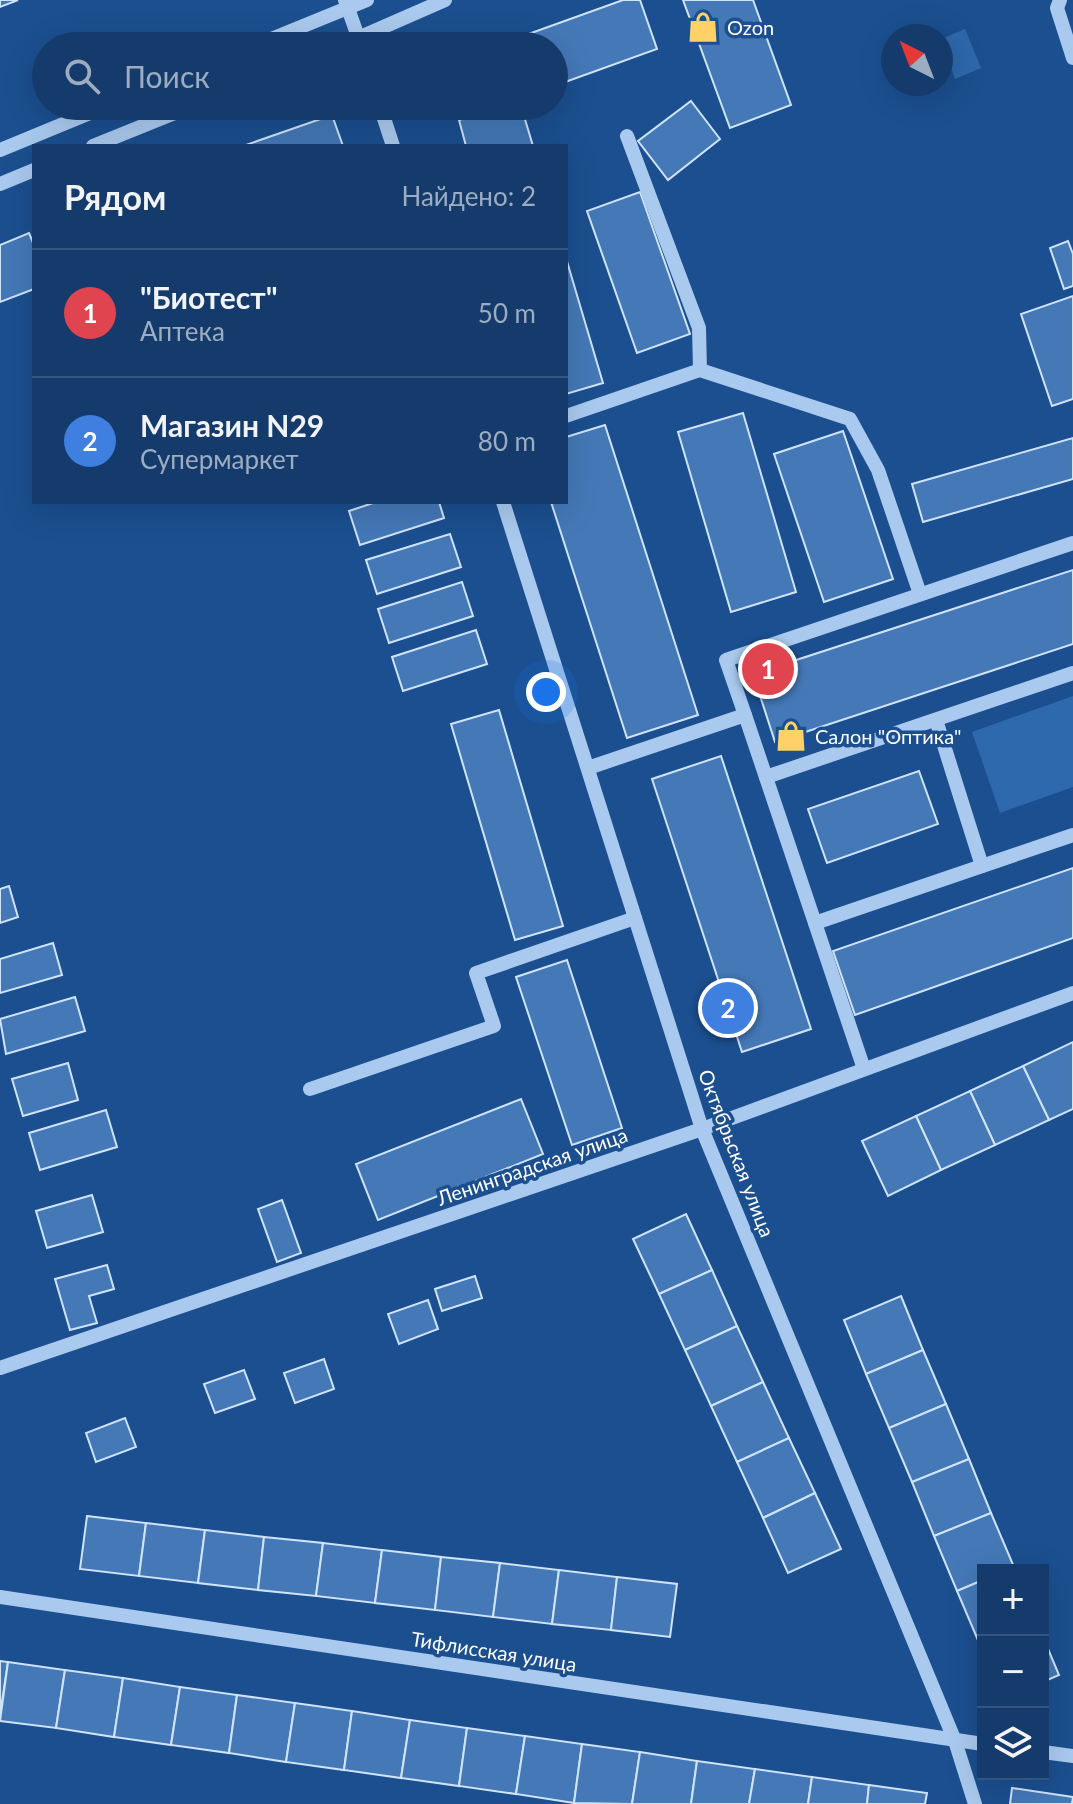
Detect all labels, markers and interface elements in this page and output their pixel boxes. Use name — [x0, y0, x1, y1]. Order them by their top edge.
shop icon: Ozon — [686, 10, 720, 44]
place label: Ozon — [727, 15, 774, 39]
north arrow — [881, 24, 953, 96]
search box — [32, 32, 568, 120]
icon: search — [60, 54, 104, 98]
text: Поиск — [124, 58, 210, 94]
text: Рядом — [64, 176, 166, 217]
text: Найдено: 2 — [401, 180, 536, 212]
text: "Биотест" — [140, 279, 278, 315]
text: 1 — [82, 297, 98, 329]
text: 50 m — [478, 297, 536, 329]
text: Аптека — [140, 315, 225, 347]
text: Магазин N29 — [140, 407, 324, 443]
text: 2 — [82, 425, 98, 457]
text: 80 m — [478, 425, 536, 457]
text: Супермаркет — [140, 443, 299, 475]
pin: 1 — [742, 639, 794, 699]
your location — [526, 672, 566, 712]
shop icon: Салон "Оптика" — [774, 719, 808, 753]
place label: Салон "Оптика" — [815, 724, 961, 748]
pin: 2 — [702, 978, 754, 1038]
street label: Октябрьская улица — [694, 1066, 780, 1240]
street label: Ленинградская улица — [433, 1122, 630, 1210]
map controls — [977, 1564, 1049, 1780]
button: + — [977, 1564, 1049, 1636]
street label: Тифлисская улица — [410, 1626, 578, 1676]
button: − — [977, 1636, 1049, 1708]
button: layers — [977, 1708, 1049, 1780]

